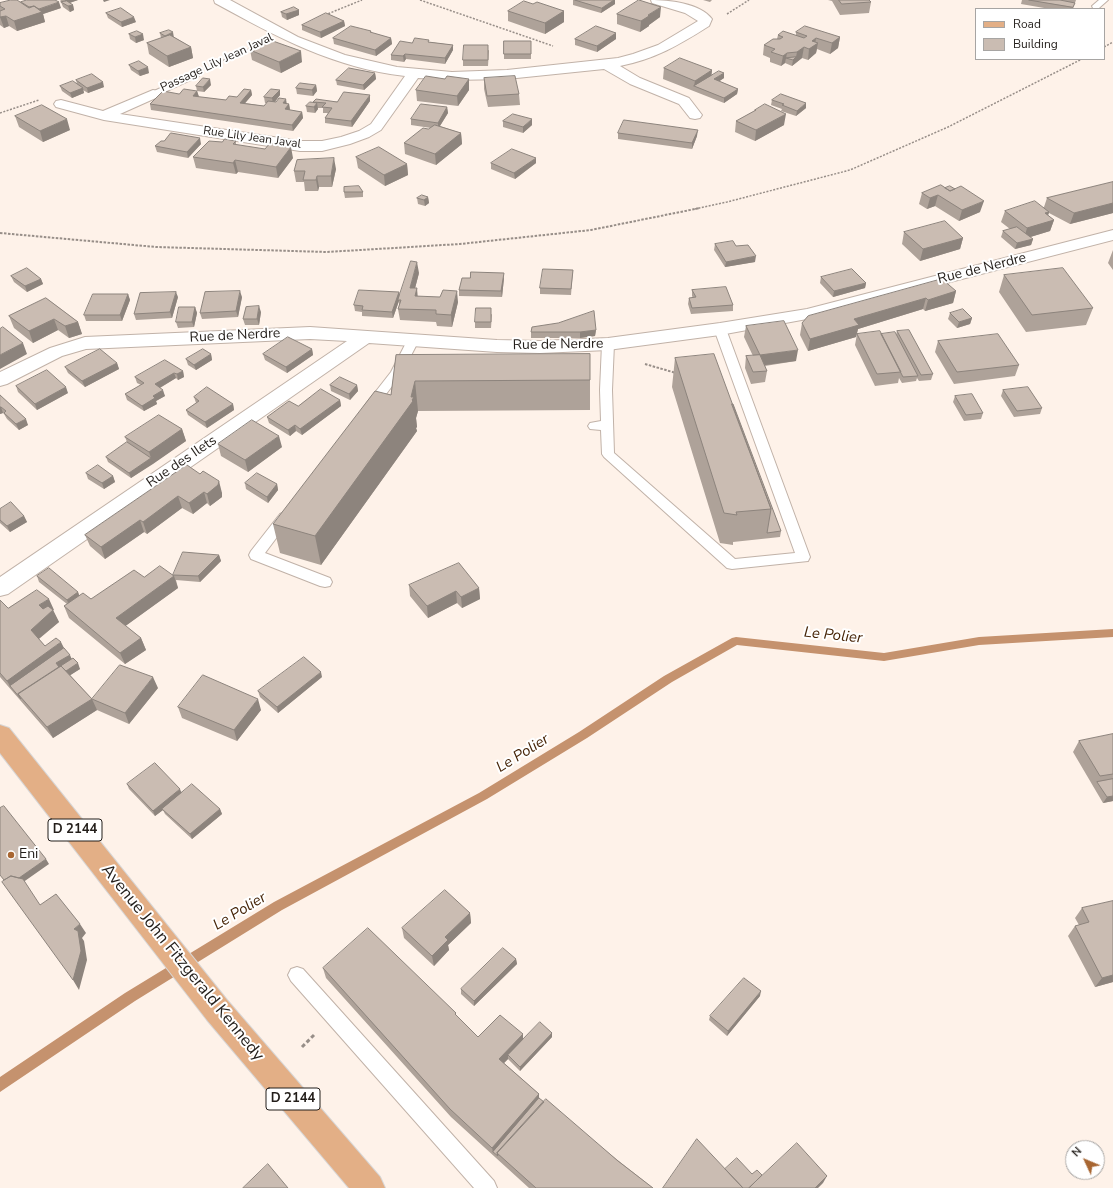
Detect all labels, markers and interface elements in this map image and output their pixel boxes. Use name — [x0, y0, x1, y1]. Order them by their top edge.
legend — [975, 8, 1105, 60]
text: Road — [1013, 16, 1041, 32]
street label: Passage Lily Jean Javal — [158, 31, 276, 95]
text: Building — [1013, 36, 1058, 52]
street label: Rue Lily Jean Javal — [202, 124, 302, 152]
street label: Rue de Nerdre — [936, 250, 1028, 288]
street label: Rue de Nerdre — [189, 325, 281, 347]
street label: Rue de Nerdre — [512, 336, 604, 354]
street label: Rue des Ilets — [144, 432, 220, 492]
water label: Le Polier — [803, 624, 863, 648]
water label: Le Polier — [493, 731, 553, 777]
road number: D 2144 — [48, 819, 102, 841]
place label: Eni — [19, 847, 38, 863]
marker: Eni — [6, 850, 16, 860]
street label: Avenue John Fitzgerald Kennedy — [96, 860, 268, 1066]
water label: Le Polier — [210, 889, 270, 935]
road number: D 2144 — [266, 1088, 320, 1110]
north arrow — [1065, 1140, 1105, 1180]
text: N — [1068, 1144, 1085, 1160]

